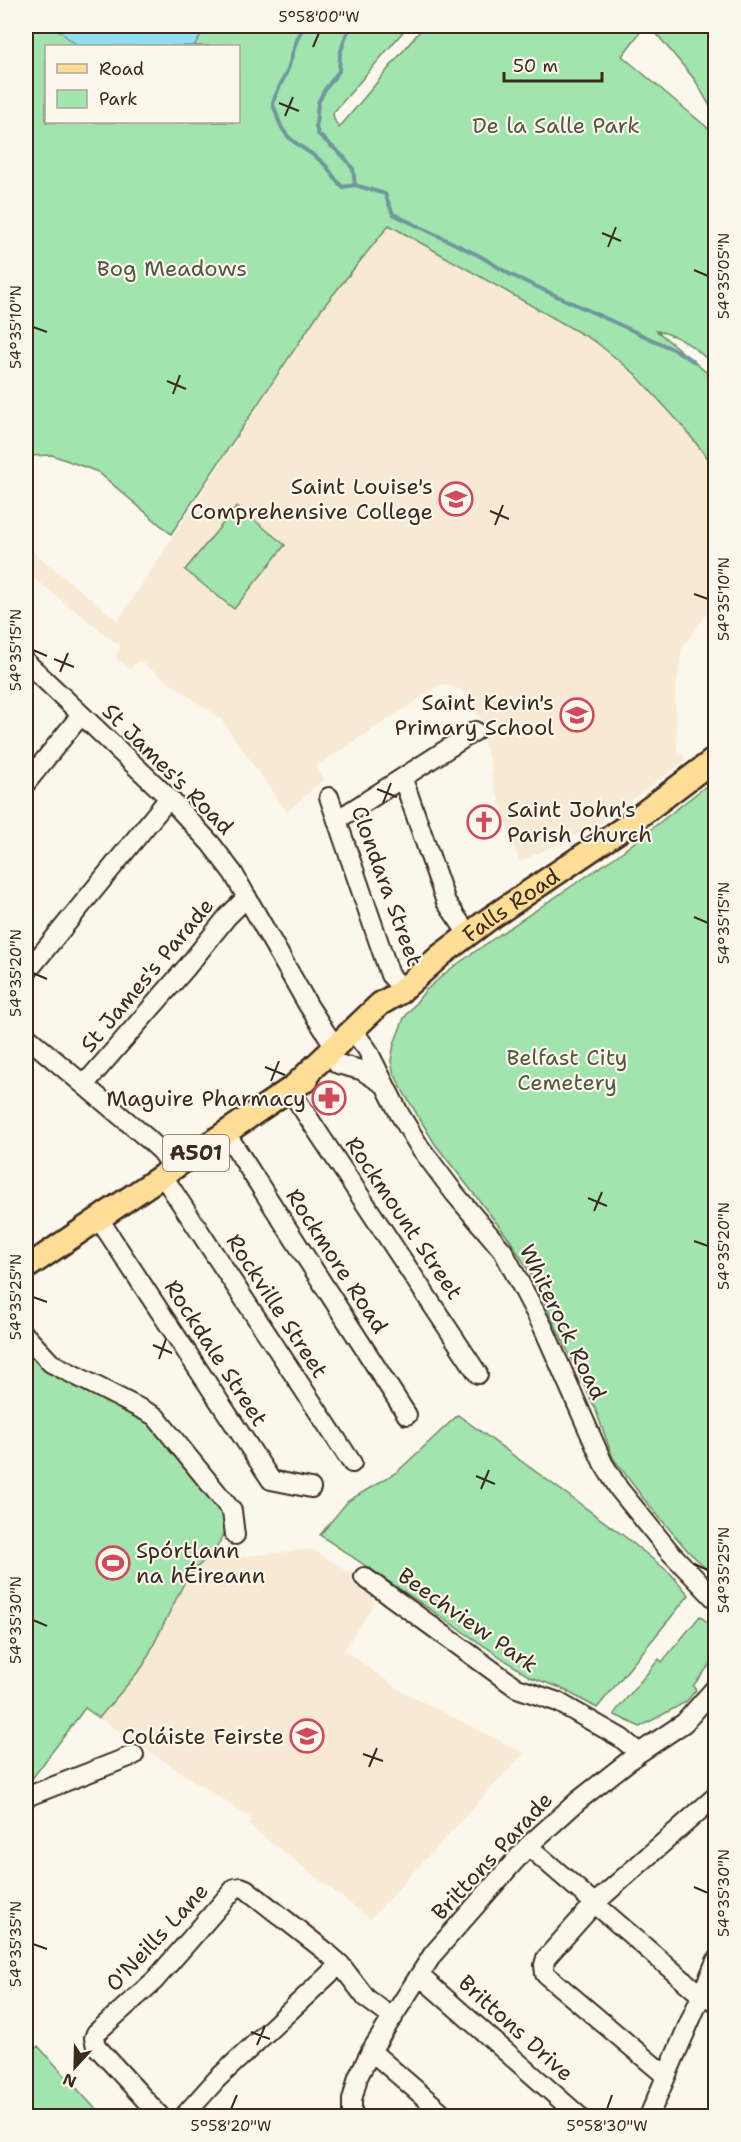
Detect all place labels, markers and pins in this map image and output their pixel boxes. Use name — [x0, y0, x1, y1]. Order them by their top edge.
place label: Saint Louise's Comprehensive College — [190, 472, 433, 526]
school or university icon: Saint Louise's Comprehensive College — [438, 481, 474, 517]
place label: Saint Kevin's Primary School — [395, 688, 554, 742]
school or university icon: Saint Kevin's Primary School — [559, 697, 595, 733]
place label: Saint John's Parish Church — [507, 795, 652, 849]
church icon: Saint John's Parish Church — [466, 804, 502, 840]
pharmacy icon: Maguire Pharmacy — [311, 1080, 347, 1116]
place label: Maguire Pharmacy — [106, 1084, 306, 1113]
place label: Spórtlann na hÉireann — [136, 1536, 265, 1590]
sports icon: Spórtlann na hÉireann — [95, 1545, 131, 1581]
school or university icon: Coláiste Feirste — [289, 1718, 325, 1754]
place label: Coláiste Feirste — [122, 1722, 284, 1751]

